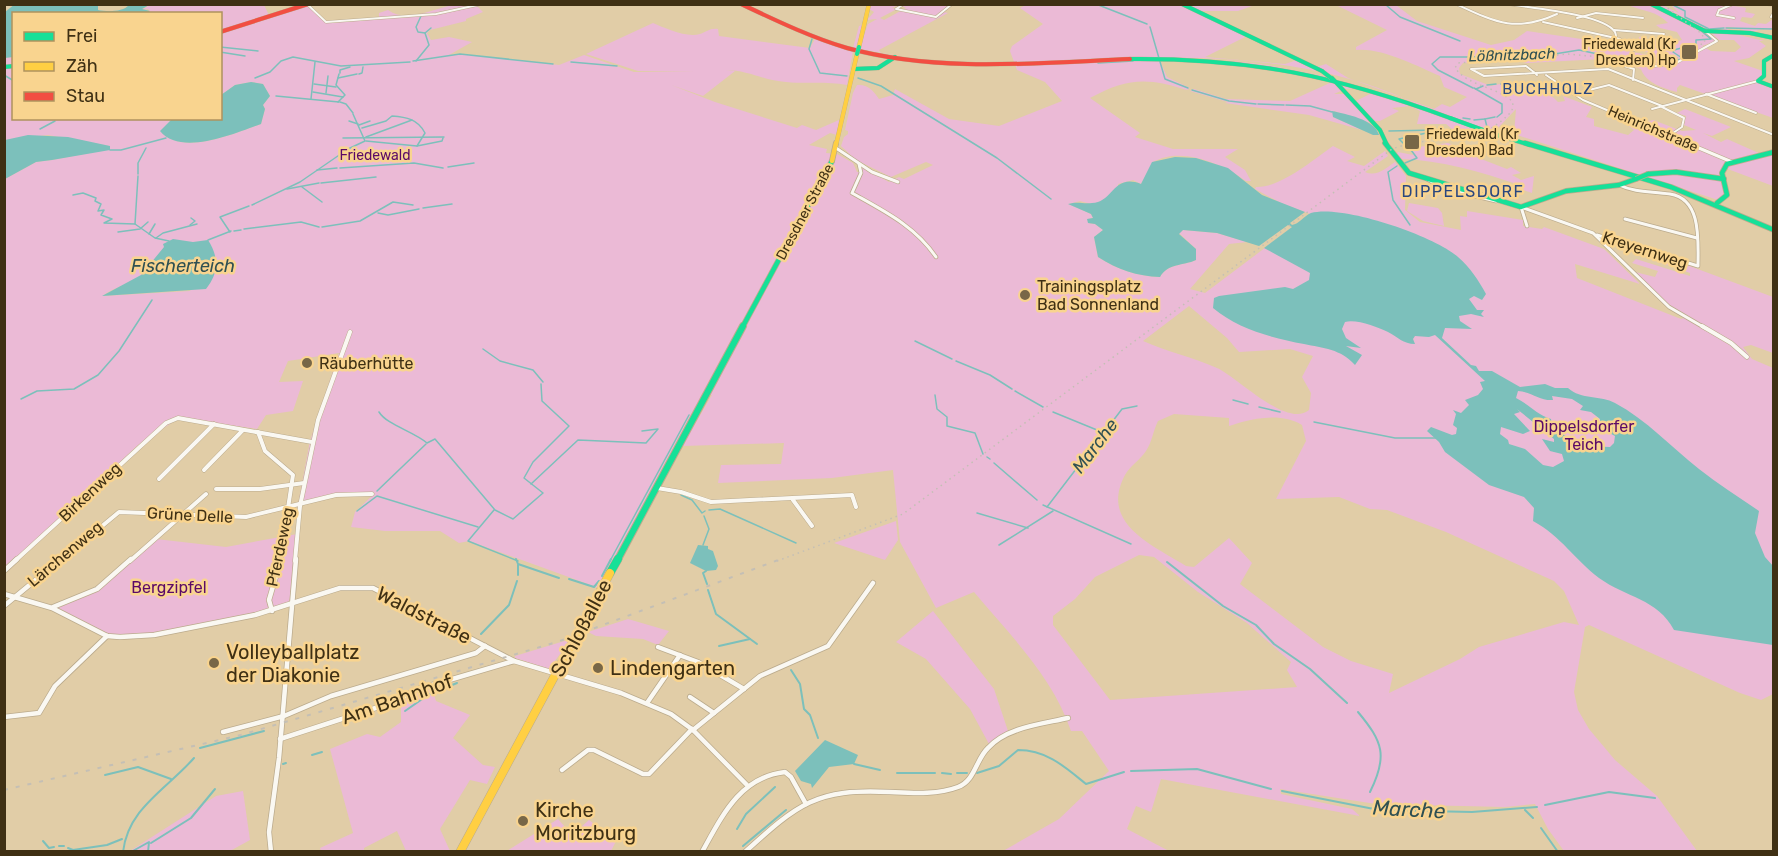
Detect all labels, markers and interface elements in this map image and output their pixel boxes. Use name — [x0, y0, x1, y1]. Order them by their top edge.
legend — [12, 12, 222, 120]
text: Frei — [66, 25, 97, 47]
place label: Friedewald (Kr Dresden) Hp — [1583, 36, 1677, 69]
marker: Friedewald (Kr Dresden) Hp — [1680, 43, 1698, 61]
water label: Lößnitzbach — [1468, 44, 1556, 66]
text: Zäh — [66, 55, 98, 77]
district label: BUCHHOLZ — [1502, 80, 1594, 98]
text: Stau — [66, 85, 105, 107]
street label: Heinrichstraße — [1605, 102, 1701, 156]
place label: Friedewald (Kr Dresden) Bad — [1426, 126, 1520, 159]
marker: Friedewald (Kr Dresden) Bad — [1403, 133, 1421, 151]
park label: Friedewald — [340, 147, 410, 164]
street label: Dresdner Straße — [773, 161, 837, 263]
district label: DIPPELSDORF — [1402, 182, 1524, 201]
street label: Kreyernweg — [1600, 227, 1690, 273]
water label: Fischerteich — [131, 255, 235, 277]
place label: Trainingsplatz Bad Sonnenland — [1037, 277, 1159, 314]
marker: Trainingsplatz Bad Sonnenland — [1018, 288, 1032, 302]
place label: Räuberhütte — [319, 354, 413, 373]
marker: Räuberhütte — [300, 356, 314, 370]
water label: Marche — [1067, 414, 1123, 478]
park label: Dippelsdorfer Teich — [1534, 417, 1634, 454]
street label: Birkenweg — [55, 458, 125, 526]
street label: Grüne Delle — [147, 503, 233, 527]
street label: Pferdeweg — [262, 506, 298, 588]
street label: Lärchenweg — [24, 517, 106, 591]
street label: Schloßallee — [545, 575, 617, 681]
park label: Bergzipfel — [131, 578, 207, 597]
street label: Waldstraße — [373, 581, 475, 649]
place label: Volleyballplatz der Diakonie — [226, 640, 360, 687]
marker: Volleyballplatz der Diakonie — [207, 656, 221, 670]
place label: Lindengarten — [610, 656, 735, 680]
marker: Lindengarten — [591, 661, 605, 675]
street label: Am Bahnhof — [338, 669, 456, 729]
water label: Marche — [1372, 795, 1446, 823]
place label: Kirche Moritzburg — [535, 798, 636, 845]
marker: Kirche Moritzburg — [516, 814, 530, 828]

